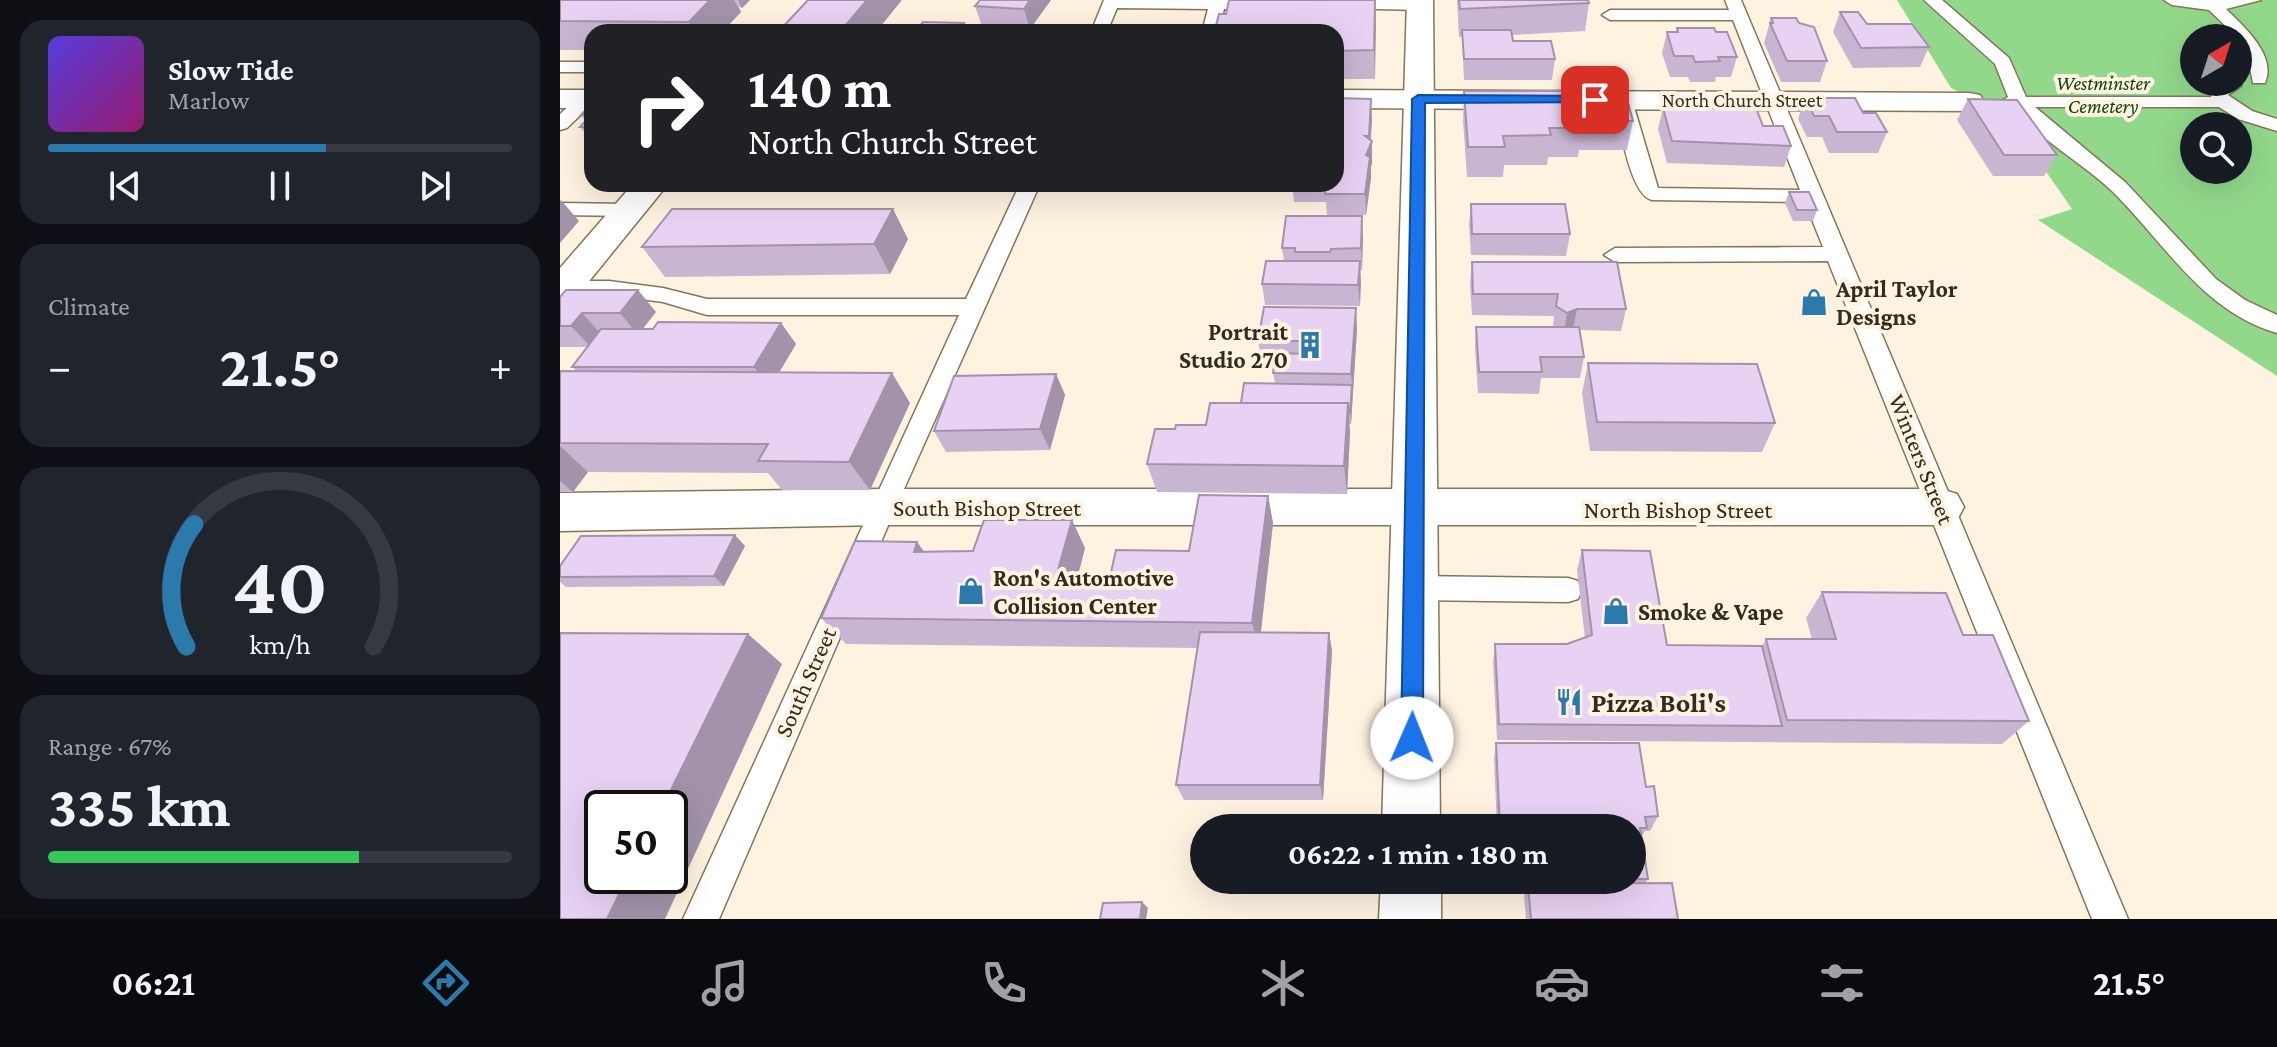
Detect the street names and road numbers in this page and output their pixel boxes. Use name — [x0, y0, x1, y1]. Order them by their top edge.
street label: North Church Street — [1662, 89, 1823, 111]
street label: Winters Street — [1884, 390, 1961, 529]
street label: South Bishop Street — [893, 494, 1082, 521]
street label: North Bishop Street — [1584, 496, 1773, 523]
street label: South Street — [769, 622, 842, 741]

